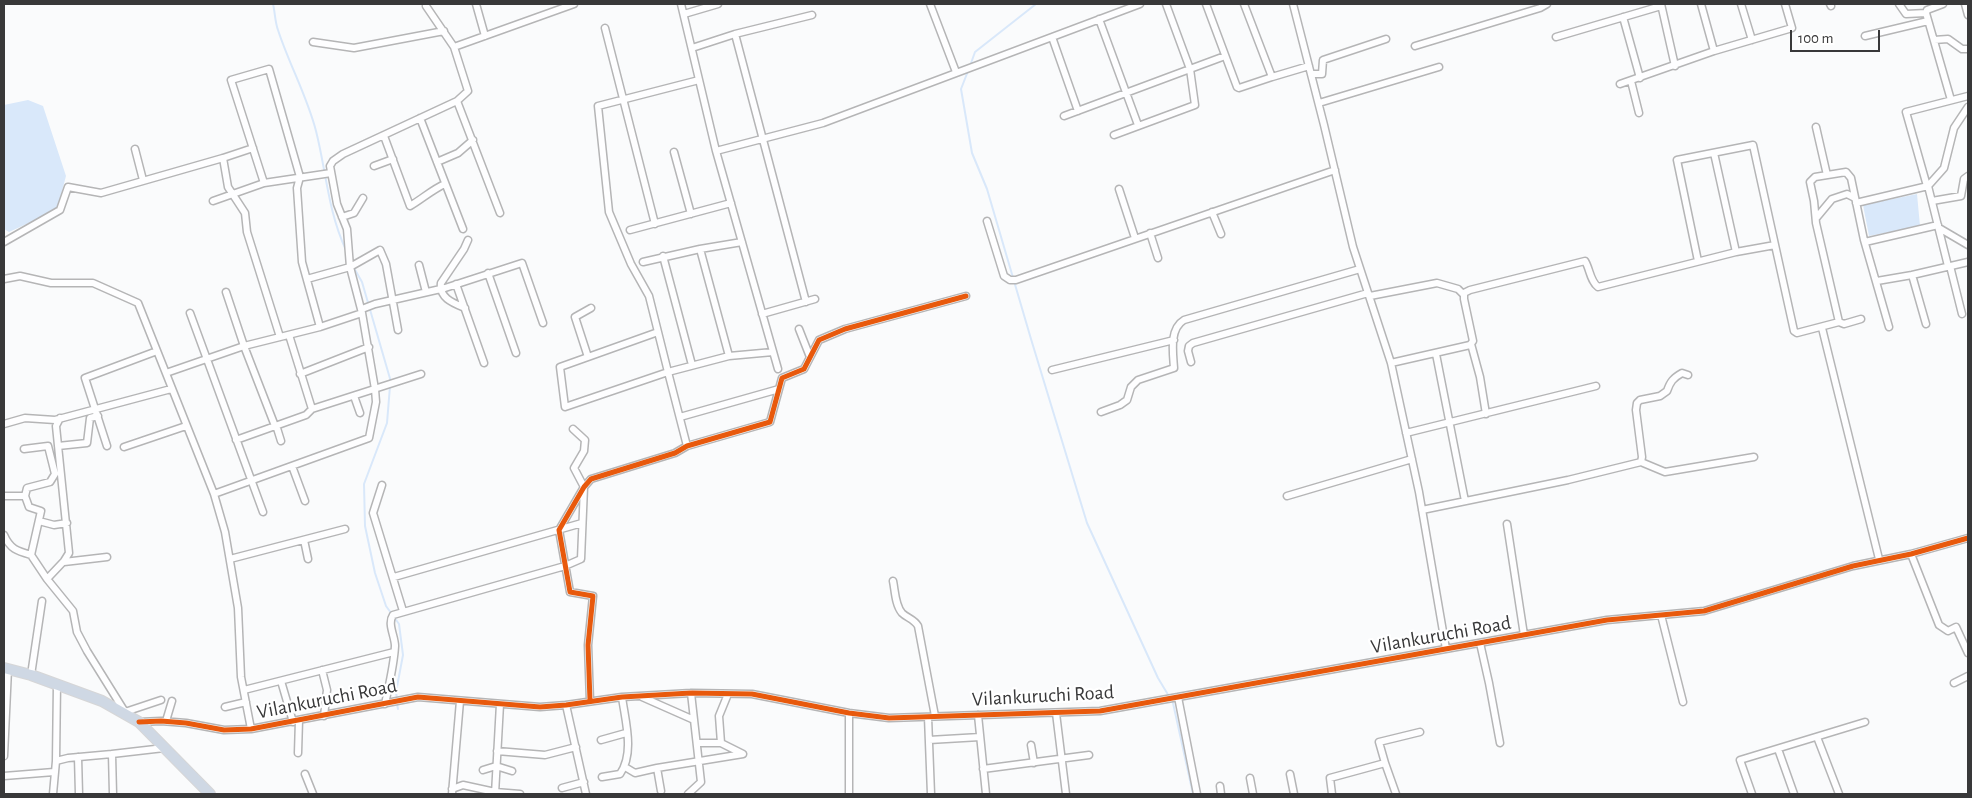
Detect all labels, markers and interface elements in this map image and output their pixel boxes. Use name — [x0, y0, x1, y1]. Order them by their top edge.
scale bar — [1792, 20, 1882, 52]
text: 100 m — [1798, 31, 1833, 46]
street label: Vilankuruchi Road — [1369, 611, 1513, 659]
street label: Vilankuruchi Road — [255, 674, 399, 724]
street label: Vilankuruchi Road — [971, 680, 1115, 712]

